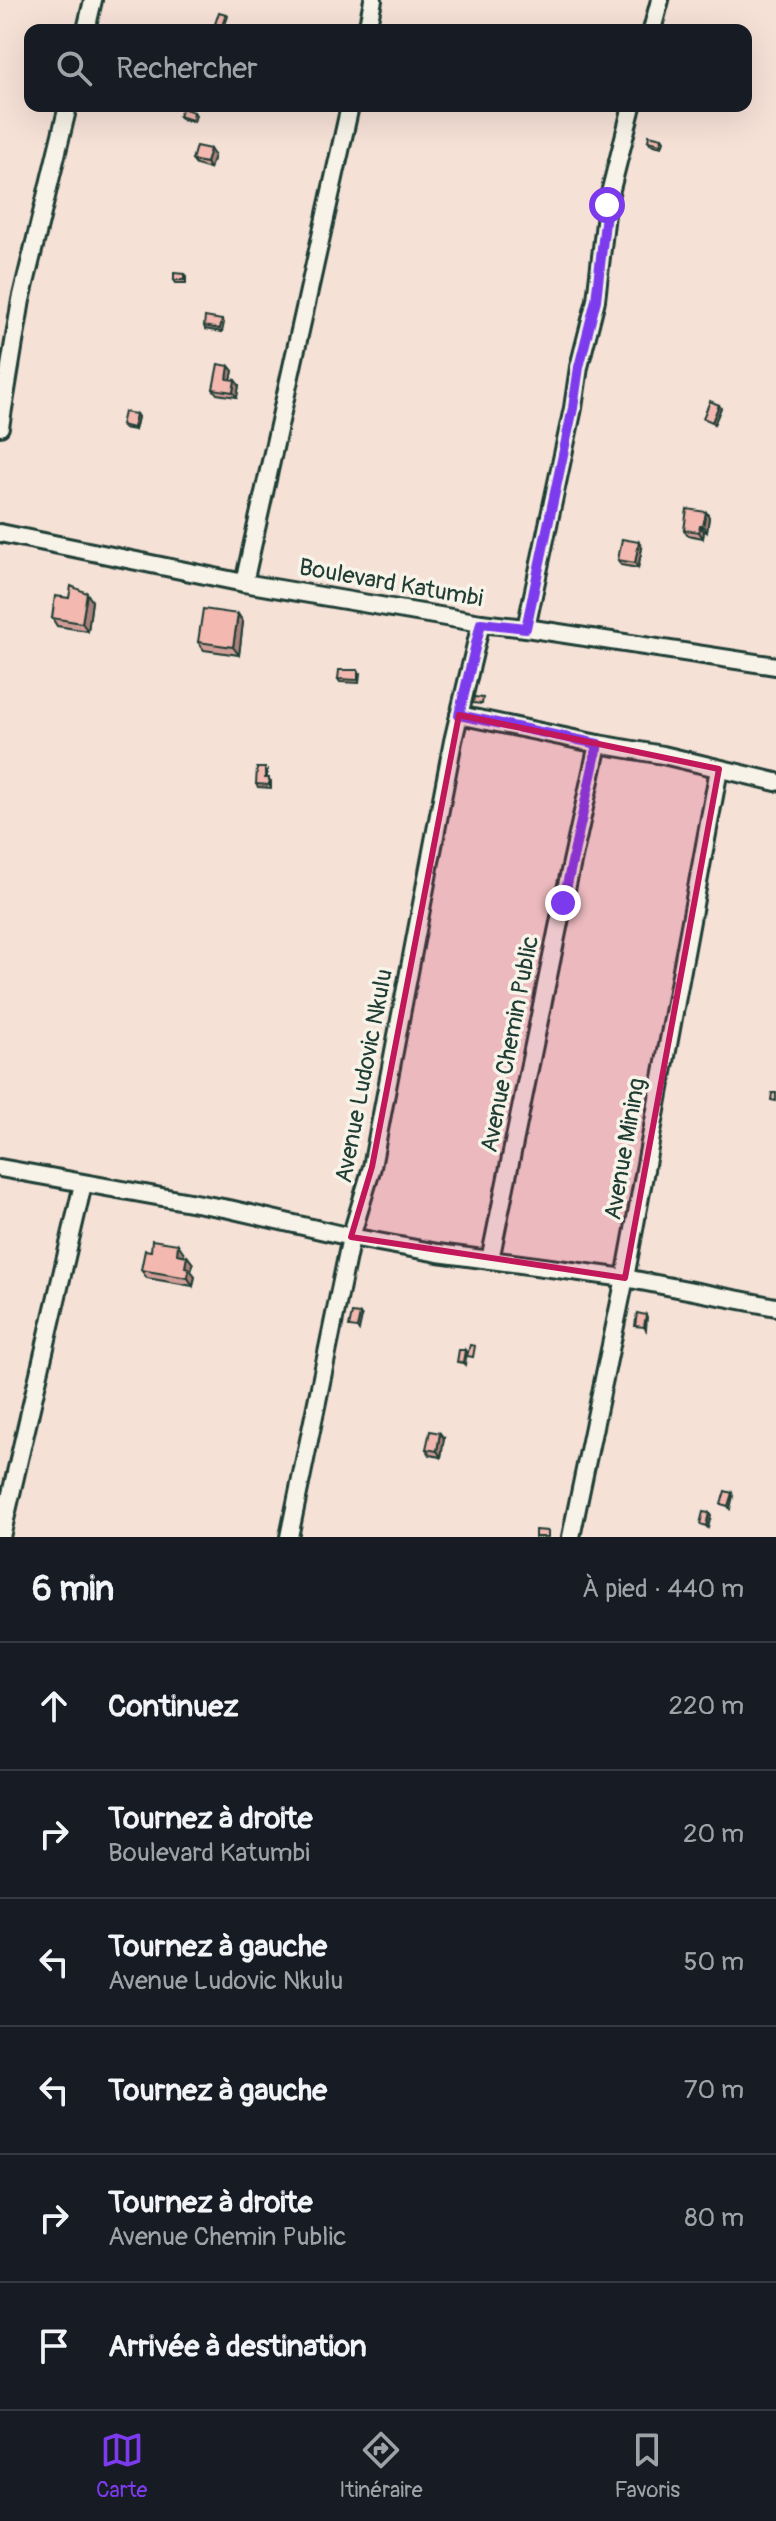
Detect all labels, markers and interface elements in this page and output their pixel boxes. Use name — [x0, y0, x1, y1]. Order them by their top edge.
search box — [24, 24, 752, 112]
icon: search — [52, 46, 96, 90]
text: Rechercher — [116, 50, 258, 87]
route start — [589, 187, 625, 223]
street label: Boulevard Katumbi — [297, 553, 485, 613]
route end — [545, 885, 581, 921]
street label: Avenue Chemin Public — [475, 933, 545, 1155]
street label: Avenue Ludovic Nkulu — [329, 967, 399, 1185]
street label: Avenue Mining — [598, 1076, 652, 1222]
text: 6 min — [32, 1568, 114, 1611]
text: À pied · 440 m — [582, 1573, 744, 1605]
icon: ahead — [32, 1684, 76, 1728]
text: Continuez — [108, 1688, 239, 1725]
text: 220 m — [668, 1690, 744, 1722]
text: Tournez à droite — [108, 1800, 312, 1837]
icon: right — [32, 1812, 76, 1856]
text: 20 m — [683, 1818, 744, 1850]
text: Boulevard Katumbi — [108, 1837, 310, 1869]
text: Tournez à gauche — [108, 1928, 327, 1965]
icon: left — [32, 1940, 76, 1984]
text: 50 m — [683, 1946, 744, 1978]
text: Avenue Ludovic Nkulu — [108, 1965, 343, 1997]
icon: left — [32, 2068, 76, 2112]
text: Tournez à gauche — [108, 2072, 327, 2109]
text: 70 m — [684, 2074, 744, 2106]
text: Tournez à droite — [108, 2184, 312, 2221]
icon: right — [32, 2196, 76, 2240]
text: 80 m — [684, 2202, 744, 2234]
text: Avenue Chemin Public — [108, 2221, 346, 2253]
icon: arrive — [32, 2324, 76, 2368]
text: Arrivée à destination — [108, 2328, 367, 2365]
tab: Carte — [96, 2428, 147, 2504]
tab: Itinéraire — [339, 2428, 423, 2504]
tab: Favoris — [615, 2428, 680, 2504]

